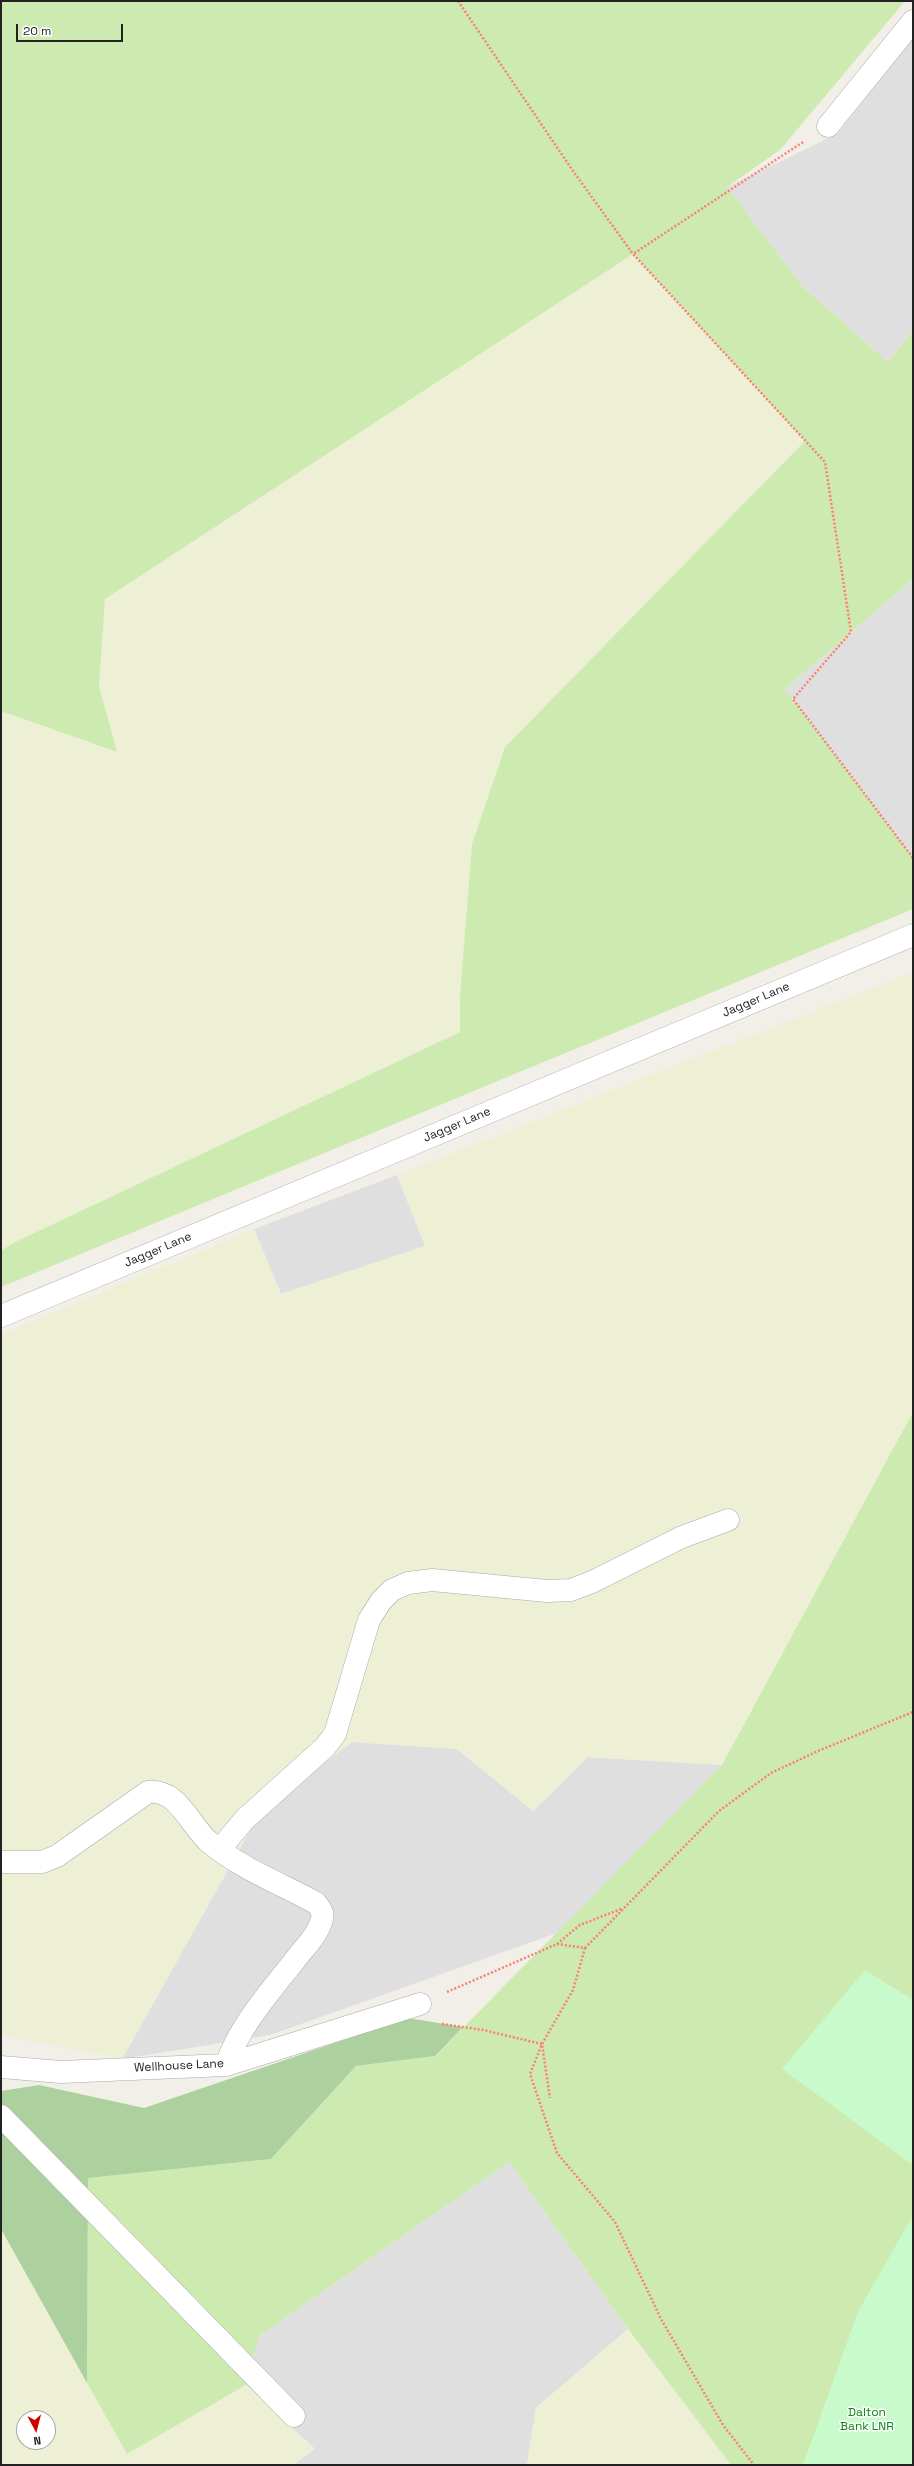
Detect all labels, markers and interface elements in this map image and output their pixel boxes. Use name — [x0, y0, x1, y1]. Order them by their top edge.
scale bar — [18, 16, 125, 42]
text: 20 m — [23, 23, 51, 39]
street label: Jagger Lane — [720, 979, 792, 1021]
street label: Jagger Lane — [421, 1104, 493, 1146]
street label: Jagger Lane — [122, 1229, 194, 1271]
street label: Wellhouse Lane — [134, 2056, 224, 2076]
park label: Dalton Bank LNR — [840, 2406, 894, 2434]
north arrow — [16, 2410, 56, 2450]
text: N — [33, 2434, 42, 2448]

